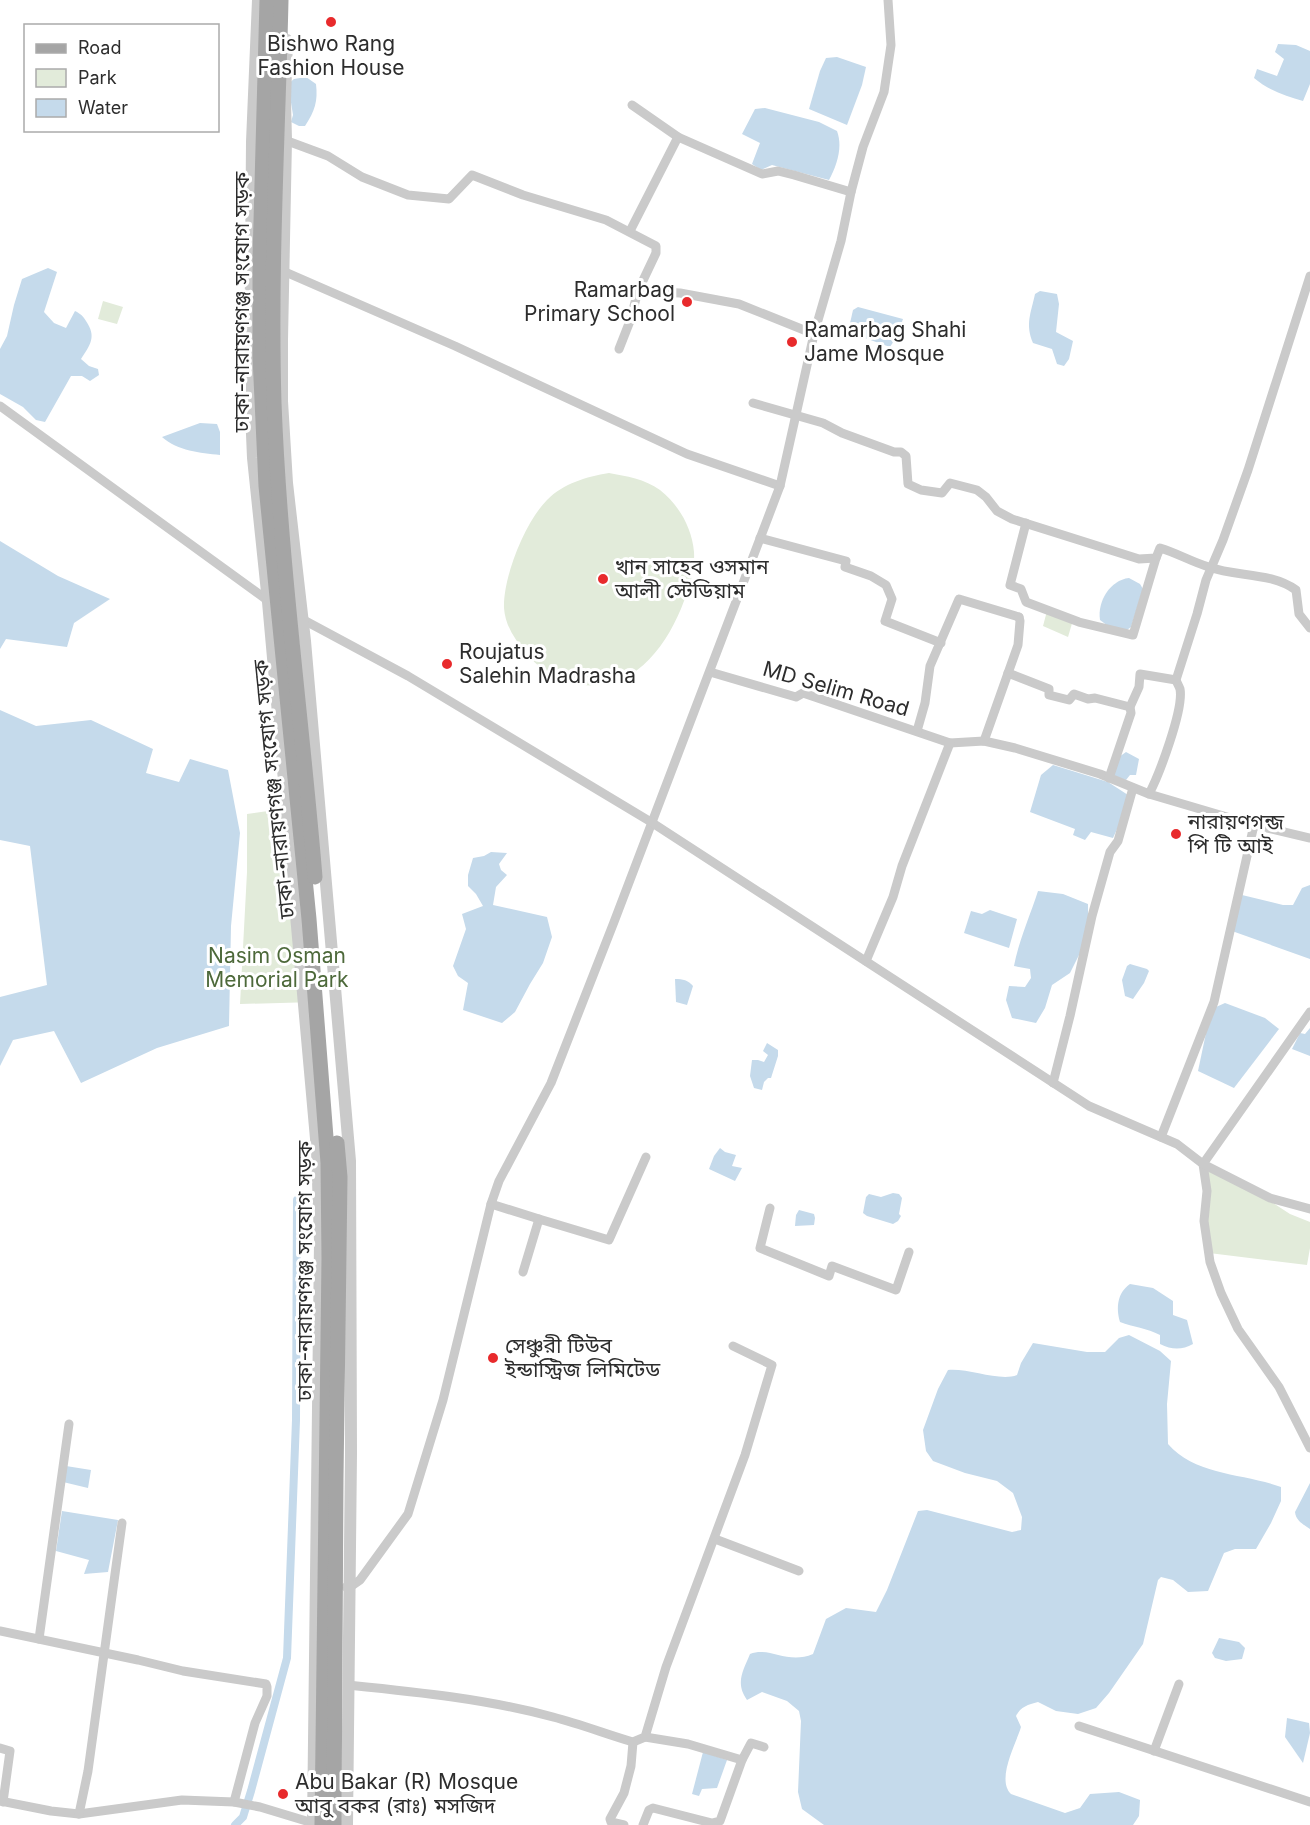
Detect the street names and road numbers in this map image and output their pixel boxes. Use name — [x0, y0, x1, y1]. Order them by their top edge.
street label: ঢাকা-নারায়ণগঞ্জ সংযোগ সড়ক — [229, 171, 254, 433]
street label: MD Selim Road — [760, 656, 912, 721]
street label: ঢাকা-নারায়ণগঞ্জ সংযোগ সড়ক — [247, 657, 300, 921]
street label: ঢাকা-নারায়ণগঞ্জ সংযোগ সড়ক — [292, 1140, 317, 1402]

